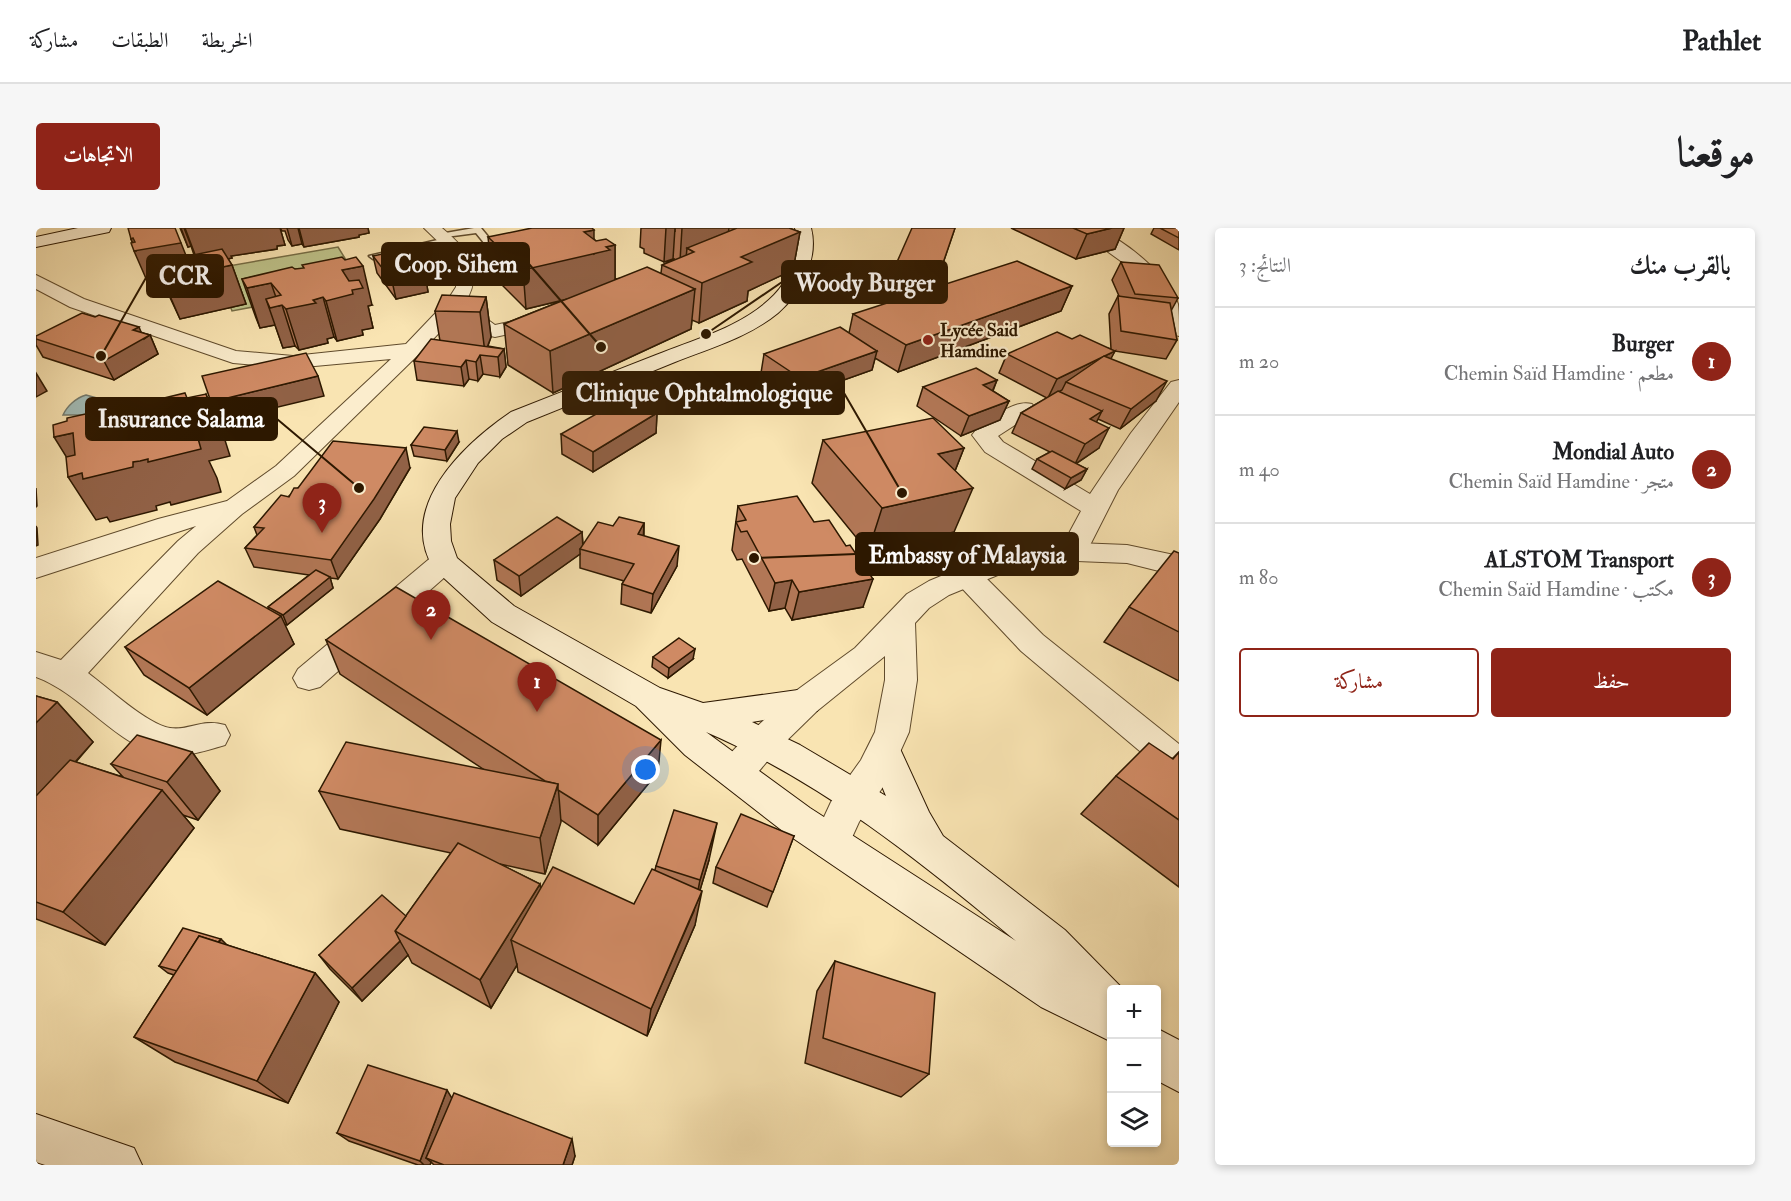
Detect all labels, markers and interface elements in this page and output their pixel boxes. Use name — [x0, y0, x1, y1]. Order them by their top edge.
text: Pathlet — [1682, 24, 1761, 59]
text: مشاركة — [30, 27, 78, 54]
text: الطبقات — [111, 27, 168, 54]
text: الخريطة — [201, 27, 253, 54]
button: الاتجاهات — [36, 123, 160, 190]
text: موقعنا — [1677, 127, 1755, 179]
callout: Coop. Sihem — [382, 243, 529, 285]
text: Coop. Sihem — [394, 249, 518, 280]
text: بالقرب منك — [1629, 250, 1731, 282]
text: النتائج: 3 — [1239, 253, 1291, 278]
callout: CCR — [147, 255, 223, 297]
text: CCR — [159, 261, 213, 292]
callout: Woody Burger — [782, 261, 947, 303]
text: Woody Burger — [794, 268, 936, 299]
place label: Lycée Said Hamdine — [940, 319, 1018, 363]
text: Burger — [1612, 330, 1674, 358]
marker: Lycée Said Hamdine — [921, 333, 935, 347]
text: 20 m — [1239, 349, 1279, 374]
text: 1 — [1708, 349, 1715, 374]
text: مطعم · Chemin Saïd Hamdine — [1444, 361, 1674, 386]
callout: Clinique Ophtalmologique — [563, 372, 844, 414]
text: Clinique Ophtalmologique — [575, 378, 833, 409]
callout: Insurance Salama — [86, 398, 277, 440]
text: Insurance Salama — [98, 404, 265, 435]
text: Mondial Auto — [1552, 438, 1674, 466]
text: 40 m — [1239, 457, 1280, 482]
text: 2 — [1706, 457, 1717, 482]
text: متجر · Chemin Saïd Hamdine — [1449, 469, 1674, 494]
pin: 3 — [302, 484, 342, 533]
callout: Embassy of Malaysia — [856, 533, 1078, 575]
text: Embassy of Malaysia — [868, 540, 1067, 571]
text: ALSTOM Transport — [1485, 546, 1674, 574]
text: 80 m — [1239, 565, 1278, 590]
text: 3 — [1708, 565, 1715, 590]
text: مكتب · Chemin Saïd Hamdine — [1438, 577, 1674, 602]
pin: 2 — [412, 590, 450, 640]
button: مشاركة — [1239, 648, 1479, 717]
button: حفظ — [1491, 648, 1731, 717]
pin: 1 — [518, 662, 556, 712]
your location — [631, 755, 660, 784]
map controls — [1107, 985, 1161, 1147]
button: + — [1107, 985, 1161, 1039]
button: − — [1107, 1039, 1161, 1093]
button: layers — [1107, 1093, 1161, 1147]

